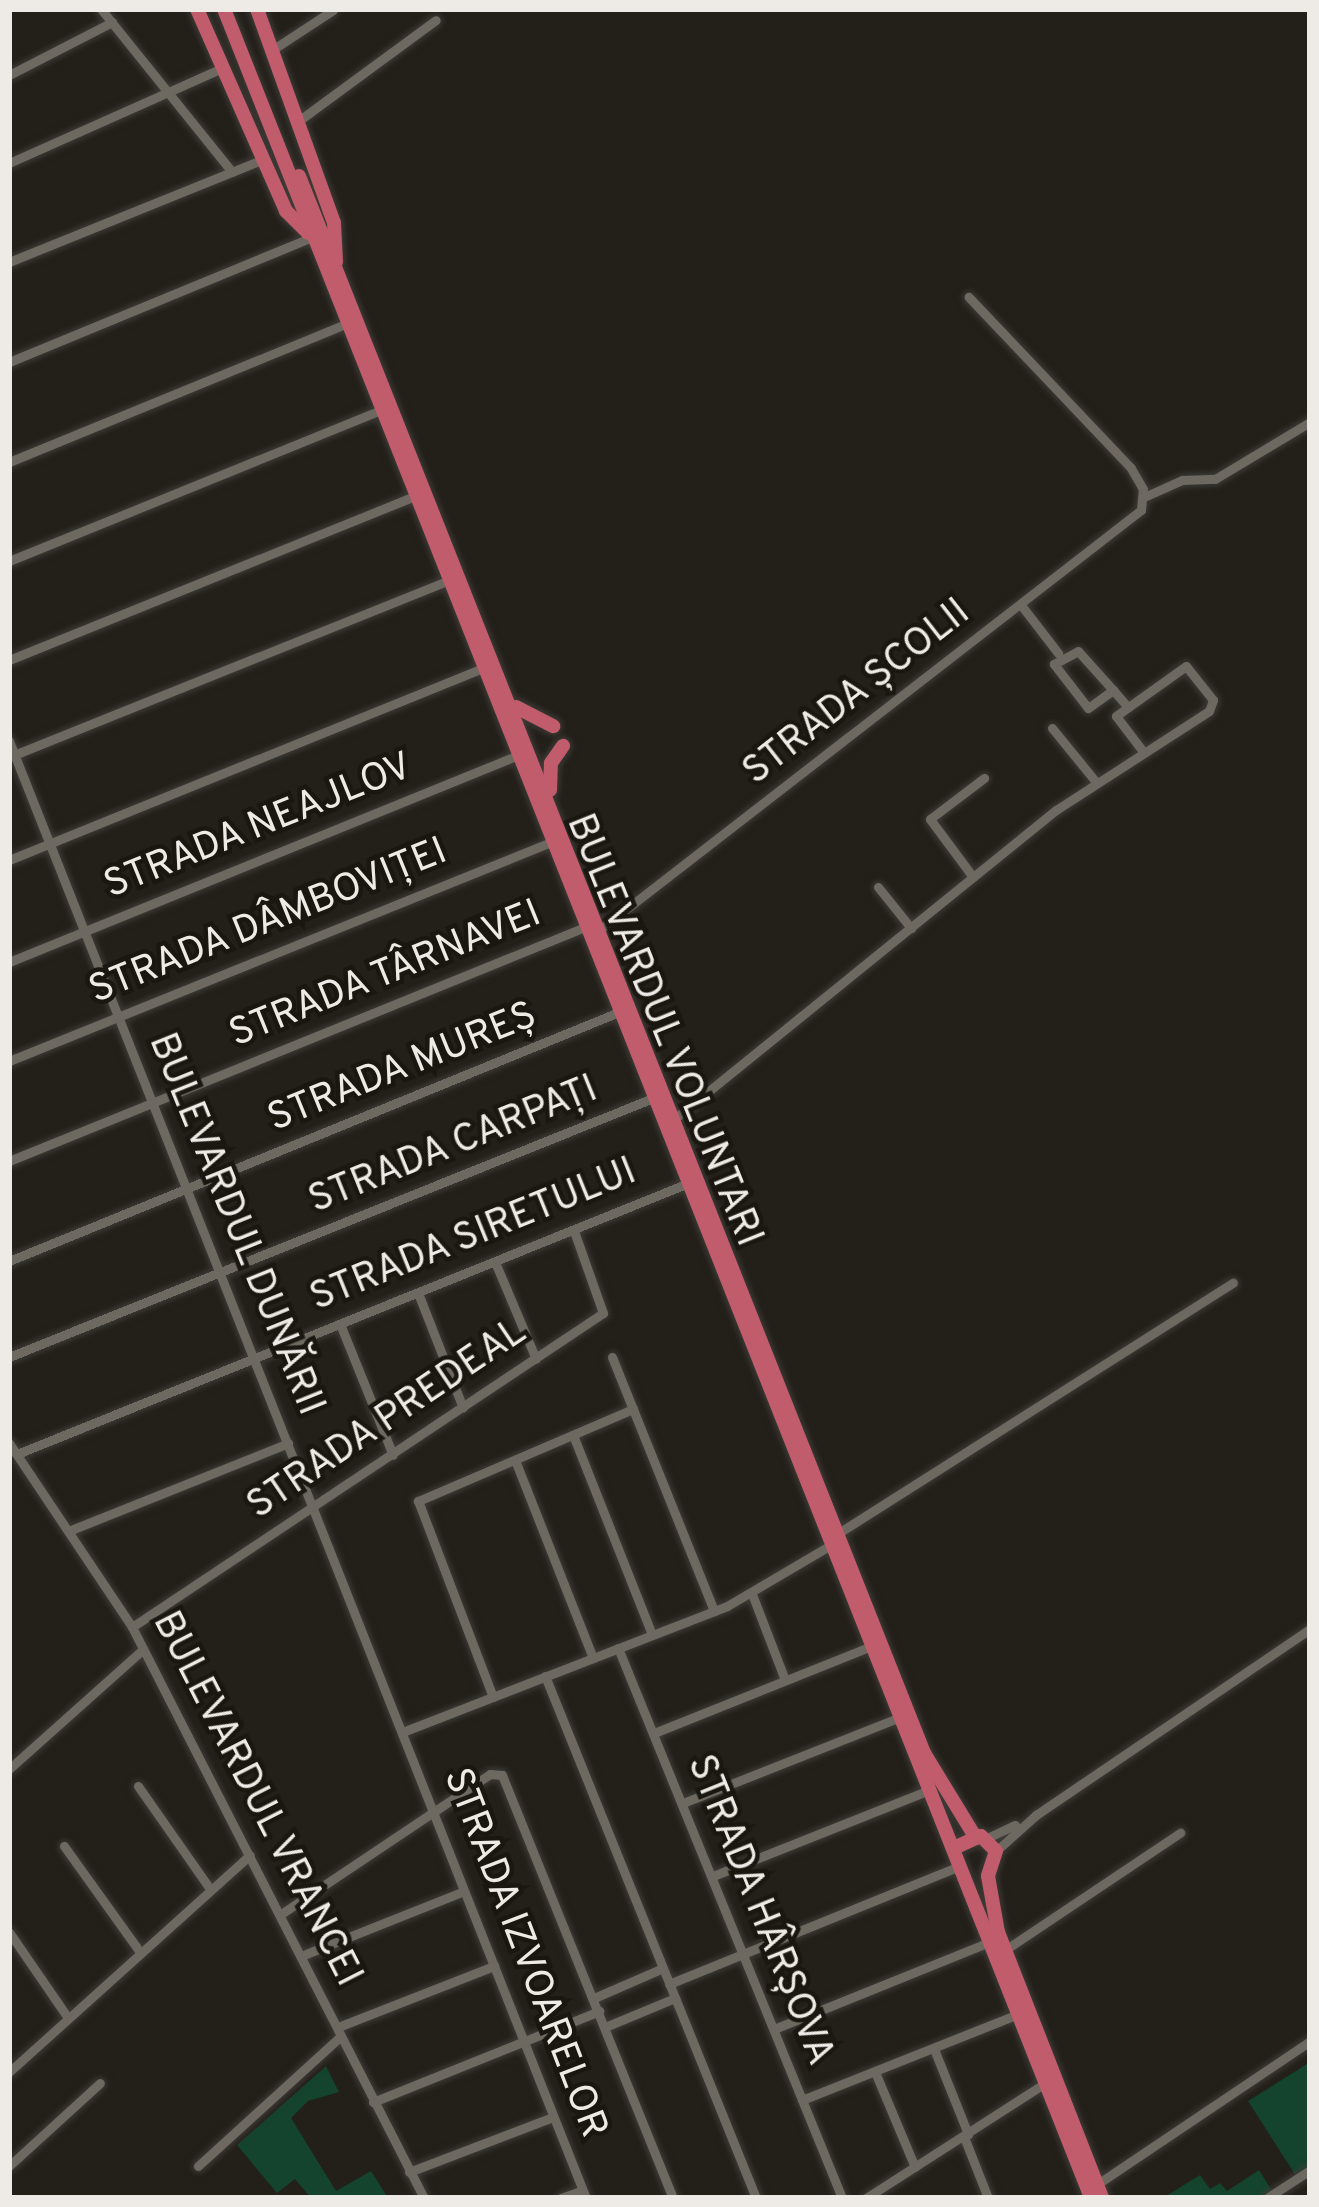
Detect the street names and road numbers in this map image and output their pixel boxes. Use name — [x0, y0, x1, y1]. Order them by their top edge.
street label: STRADA ȘCOLII — [735, 591, 981, 797]
street label: STRADA NEAJLOV — [98, 745, 420, 911]
street label: BULEVARDUL VOLUNTARI — [553, 807, 771, 1255]
street label: STRADA DÂMBOVIȚEI — [83, 830, 455, 1016]
street label: STRADA TÂRNAVEI — [222, 892, 550, 1060]
street label: STRADA MUREȘ — [261, 994, 545, 1144]
street label: BULEVARDUL DUNĂRII — [136, 1027, 332, 1423]
street label: STRADA CARPAȚI — [302, 1068, 606, 1226]
street label: STRADA SIRETULUI — [304, 1150, 644, 1324]
street label: STRADA PREDEAL — [239, 1310, 537, 1532]
street label: BULEVARDUL VRANCEI — [140, 1604, 370, 1996]
street label: STRADA HÂRȘOVA — [674, 1748, 842, 2074]
street label: STRADA IZVOARELOR — [431, 1762, 615, 2146]

